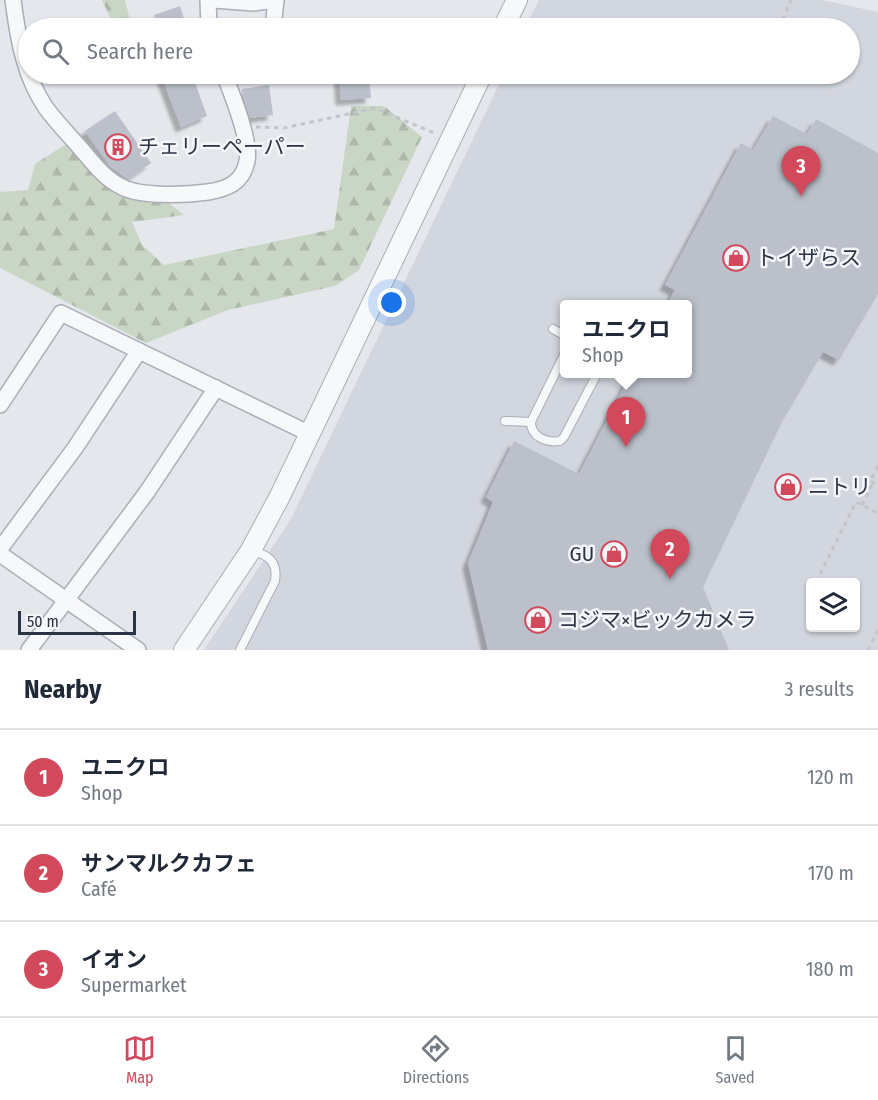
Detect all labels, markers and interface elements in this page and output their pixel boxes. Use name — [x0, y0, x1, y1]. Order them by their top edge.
search box — [18, 18, 860, 84]
icon: search — [39, 35, 72, 68]
text: Search here — [87, 38, 193, 65]
building icon: チェリーペーパー — [103, 132, 133, 162]
place label: チェリーペーパー — [138, 134, 306, 160]
pin: 3 — [782, 146, 820, 196]
shop icon: トイザらス — [721, 243, 751, 273]
place label: トイザらス — [756, 245, 861, 271]
your location — [377, 288, 406, 317]
popup — [560, 300, 692, 378]
text: ユニクロ — [582, 316, 670, 343]
text: Shop — [582, 343, 624, 367]
pin: 1 — [606, 398, 646, 447]
shop icon: ニトリ — [773, 472, 803, 502]
place label: ニトリ — [808, 474, 871, 500]
pin: 2 — [650, 530, 690, 579]
shop icon: GU — [599, 539, 629, 569]
place label: GU — [570, 541, 594, 567]
map controls — [806, 578, 860, 632]
button: layers — [806, 578, 860, 632]
shop icon: コジマ×ビックカメラ — [523, 605, 553, 635]
place label: コジマ×ビックカメラ — [558, 607, 757, 633]
scale bar — [18, 608, 136, 636]
text: 50 m — [27, 612, 59, 631]
text: Nearby — [24, 674, 101, 705]
text: 3 results — [785, 677, 854, 701]
text: ユニクロ — [81, 754, 169, 781]
text: 1 — [39, 765, 48, 789]
text: 120 m — [807, 765, 854, 789]
text: Shop — [81, 781, 123, 805]
text: サンマルクカフェ — [81, 850, 257, 877]
text: 2 — [39, 861, 48, 885]
text: 170 m — [808, 861, 854, 885]
text: Café — [81, 877, 117, 901]
text: イオン — [81, 946, 147, 973]
text: 3 — [39, 957, 48, 981]
text: 180 m — [806, 957, 854, 981]
text: Supermarket — [81, 973, 187, 997]
tab: Map — [123, 1032, 156, 1087]
tab: Directions — [403, 1032, 469, 1087]
tab: Saved — [716, 1032, 755, 1087]

